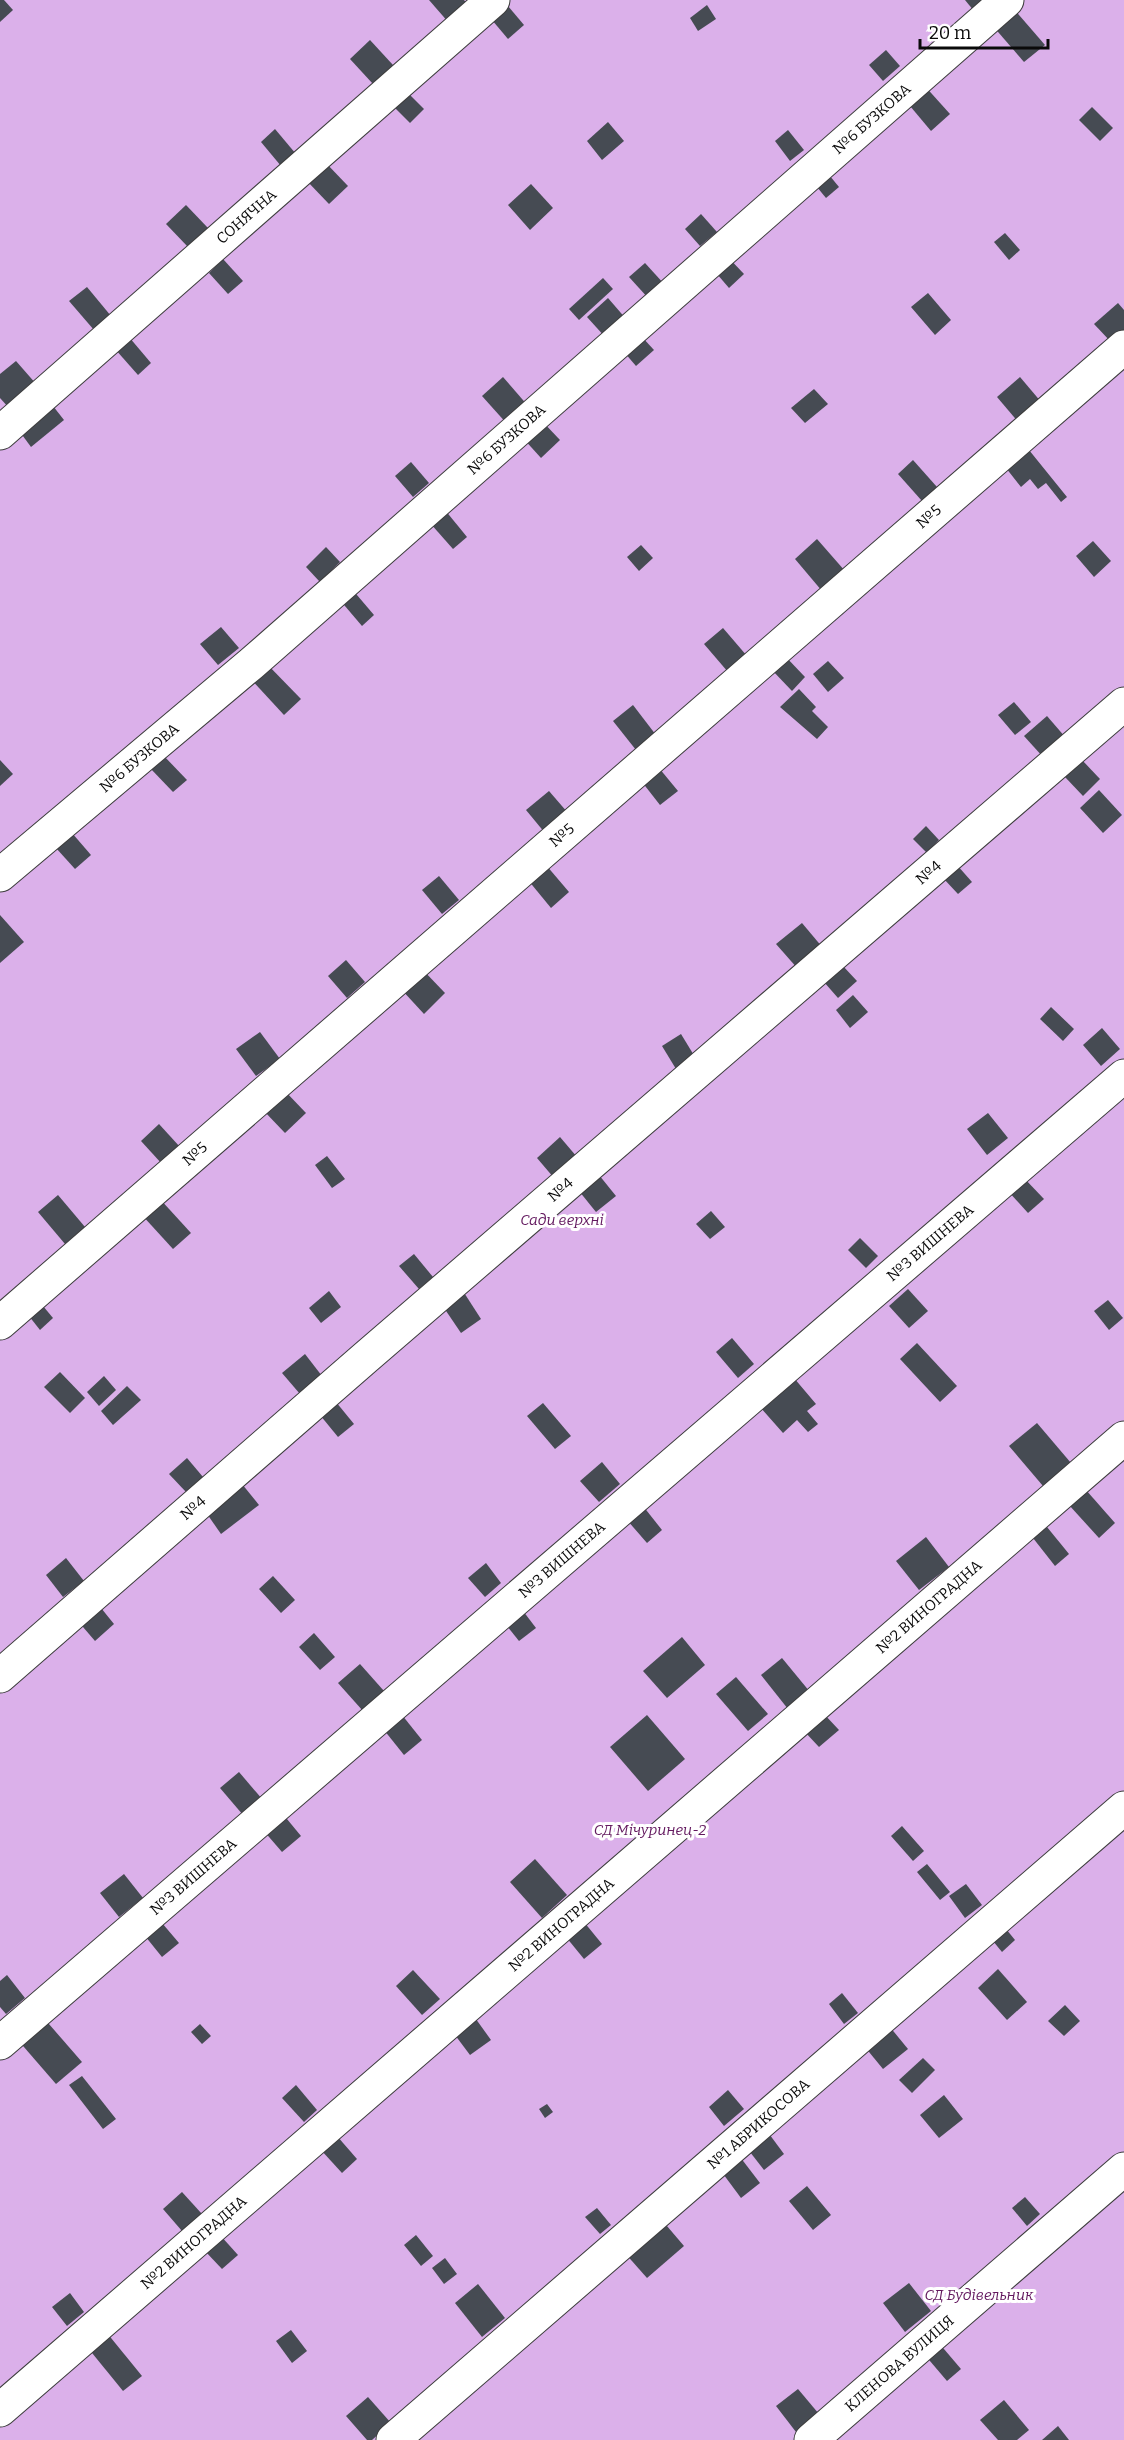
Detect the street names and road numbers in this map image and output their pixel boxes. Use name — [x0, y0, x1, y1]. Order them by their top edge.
street label: №6 БУЗКОВА — [829, 80, 915, 158]
street label: СОНЯЧНА — [213, 185, 280, 248]
street label: №6 БУЗКОВА — [464, 400, 549, 479]
street label: №5 — [913, 501, 945, 532]
street label: №6 БУЗКОВА — [96, 719, 183, 796]
street label: №5 — [546, 820, 578, 851]
street label: №4 — [912, 856, 945, 888]
street label: №5 — [179, 1138, 211, 1169]
street label: №4 — [544, 1174, 577, 1206]
street label: №3 ВИШНЕВА — [883, 1200, 977, 1285]
street label: №4 — [177, 1492, 210, 1524]
street label: №3 ВИШНЕВА — [515, 1517, 609, 1602]
street label: №2 ВИНОГРАДНА — [872, 1556, 986, 1657]
street label: №3 ВИШНЕВА — [146, 1834, 241, 1919]
street label: №2 ВИНОГРАДНА — [505, 1874, 618, 1975]
street label: №1 АБРИКОСОВА — [704, 2075, 813, 2173]
street label: №2 ВИНОГРАДНА — [137, 2192, 250, 2293]
street label: КЛЕНОВА ВУЛИЦЯ — [841, 2311, 958, 2415]

